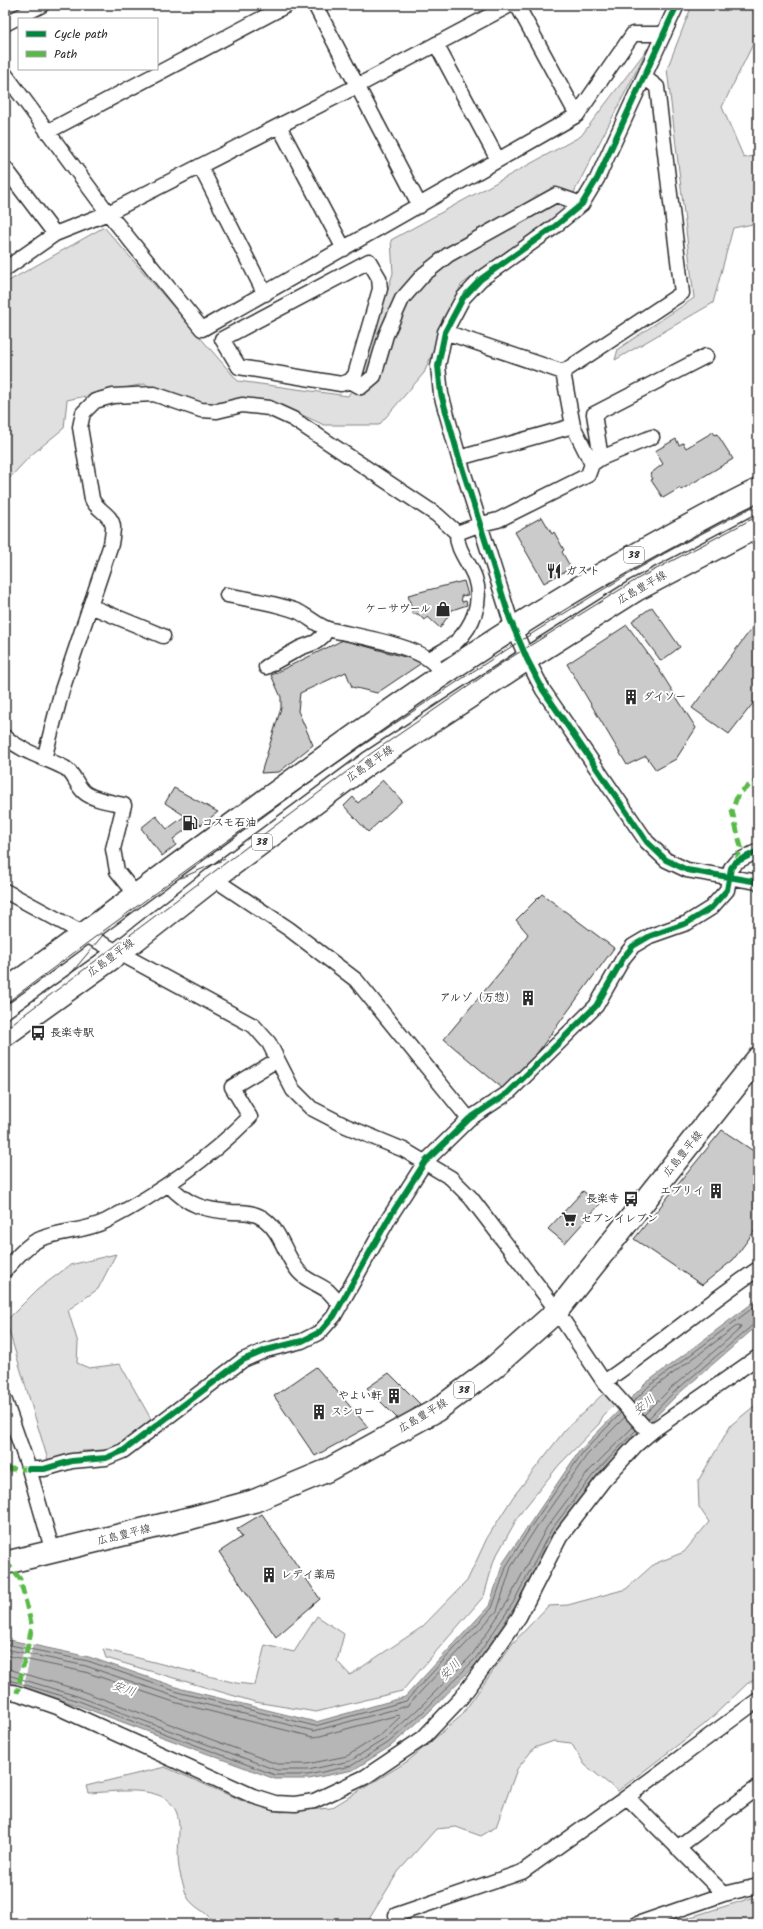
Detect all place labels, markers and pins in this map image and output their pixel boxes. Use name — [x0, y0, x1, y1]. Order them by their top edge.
restaurant icon: ガスト — [545, 562, 563, 580]
place label: ガスト — [566, 562, 600, 580]
place label: ケーサヴール — [365, 600, 431, 618]
shop icon: ケーサヴール — [434, 600, 452, 618]
building icon: ダイソー — [622, 688, 640, 706]
place label: ダイソー — [643, 688, 686, 706]
fuel station icon: コスモ石油 — [181, 814, 199, 832]
place label: コスモ石油 — [202, 814, 257, 832]
place label: アルゾ（万惣） — [440, 989, 516, 1007]
building icon: アルゾ（万惣） — [519, 989, 537, 1007]
bus stop icon: 長楽寺駅 — [29, 1024, 47, 1042]
place label: 長楽寺駅 — [50, 1024, 95, 1042]
place label: エブリイ — [660, 1182, 704, 1200]
building icon: エブリイ — [707, 1182, 725, 1200]
place label: 長楽寺 — [586, 1190, 619, 1208]
bus stop icon: 長楽寺 — [622, 1190, 640, 1208]
supermarket icon: セブンイレブン — [560, 1210, 578, 1228]
place label: セブンイレブン — [581, 1210, 658, 1228]
place label: やよい軒 — [338, 1387, 382, 1405]
building icon: やよい軒 — [385, 1387, 403, 1405]
building icon: スシロー — [310, 1403, 328, 1421]
place label: スシロー — [331, 1403, 375, 1421]
building icon: レデイ薬局 — [260, 1566, 278, 1584]
place label: レデイ薬局 — [281, 1566, 336, 1584]

